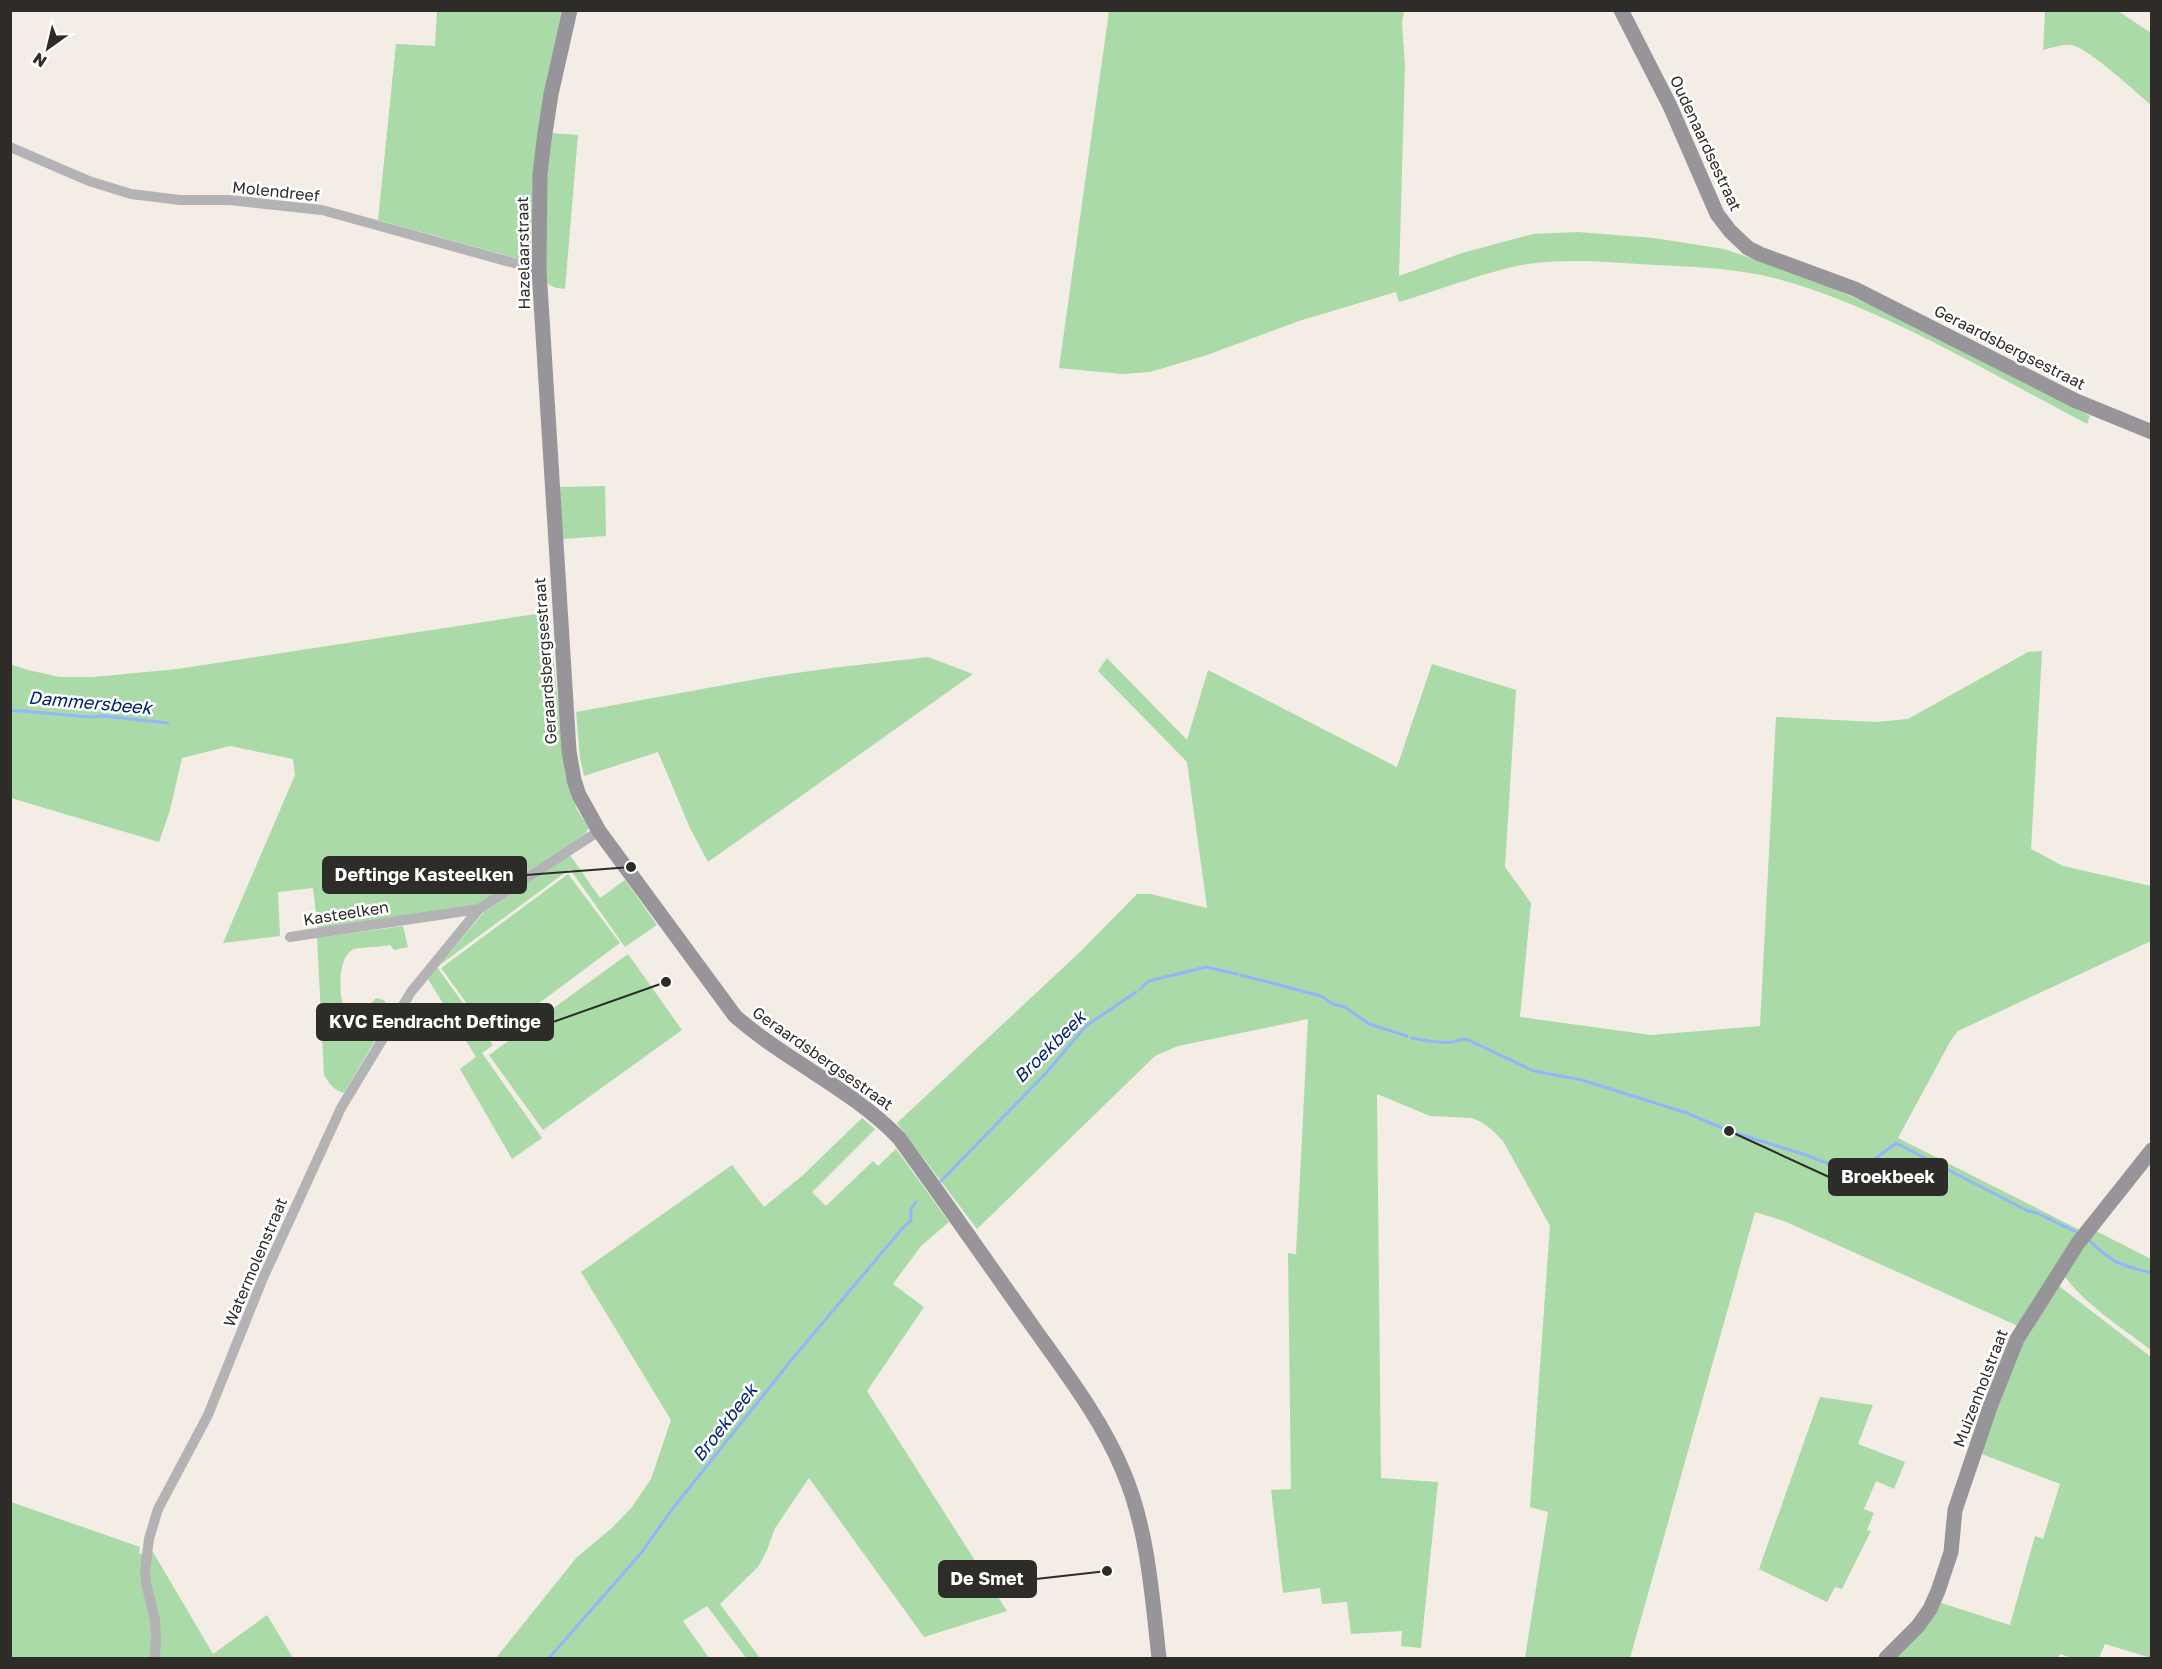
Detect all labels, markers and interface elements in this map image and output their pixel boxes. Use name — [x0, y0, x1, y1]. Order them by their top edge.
north arrow — [18, 18, 78, 78]
text: N — [29, 49, 50, 72]
street label: Oudenaardsestraat — [1666, 72, 1746, 214]
street label: Molendreef — [231, 176, 321, 206]
street label: Hazelaarstraat — [512, 196, 534, 310]
street label: Geraardsbergsestraat — [1931, 300, 2089, 394]
street label: Geraardsbergsestraat — [529, 577, 561, 745]
water label: Dammersbeek — [27, 686, 155, 719]
callout: Deftinge Kasteelken — [323, 857, 526, 893]
text: Deftinge Kasteelken — [335, 863, 514, 885]
street label: Kasteelken — [302, 896, 390, 930]
street label: Geraardsbergsestraat — [749, 1002, 897, 1114]
callout: KVC Eendracht Deftinge — [317, 1004, 553, 1040]
water label: Broekbeek — [1009, 1005, 1091, 1087]
text: KVC Eendracht Deftinge — [329, 1010, 541, 1032]
callout: Broekbeek — [1829, 1159, 1947, 1195]
text: Broekbeek — [1841, 1165, 1936, 1187]
street label: Watermolenstraat — [219, 1194, 291, 1330]
street label: Muizenholstraat — [1948, 1326, 2012, 1450]
water label: Broekbeek — [687, 1378, 762, 1466]
callout: De Smet — [939, 1561, 1036, 1597]
text: De Smet — [950, 1567, 1024, 1589]

